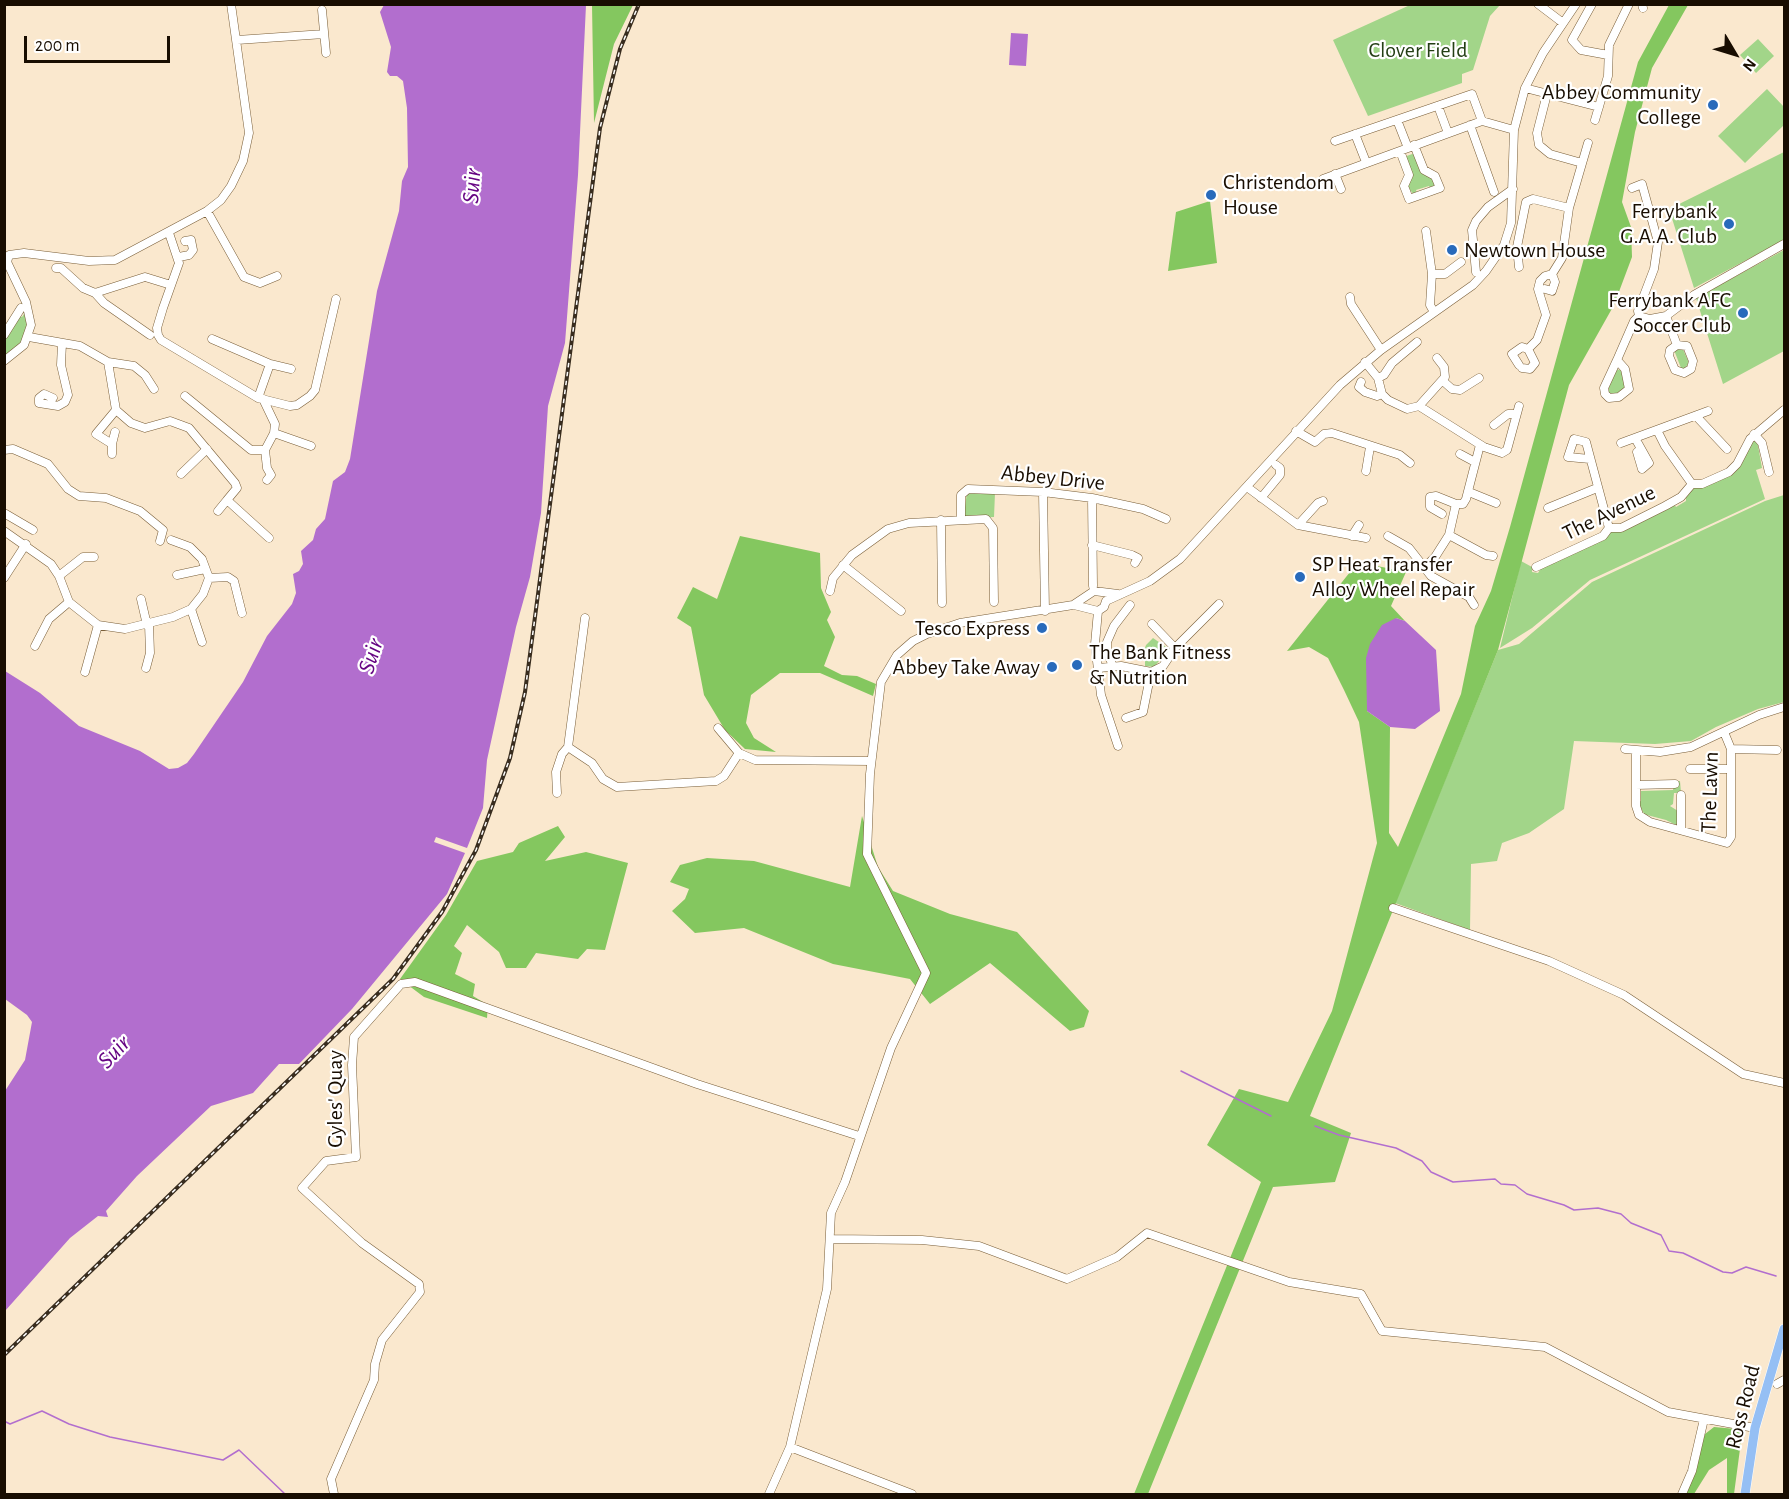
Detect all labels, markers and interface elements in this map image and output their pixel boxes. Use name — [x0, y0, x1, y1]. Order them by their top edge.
scale bar — [27, 24, 172, 62]
north arrow — [1705, 24, 1765, 84]
text: 200 m — [35, 37, 80, 55]
park label: Clover Field — [1368, 37, 1468, 63]
text: N — [1739, 56, 1759, 74]
place label: Abbey Community College — [1542, 79, 1701, 130]
marker: Abbey Community College — [1706, 98, 1720, 112]
water label: Suir — [456, 167, 488, 205]
place label: Christendom House — [1223, 169, 1334, 220]
marker: Christendom House — [1204, 188, 1218, 202]
place label: Ferrybank G.A.A. Club — [1620, 198, 1717, 249]
marker: Ferrybank G.A.A. Club — [1722, 217, 1736, 231]
place label: Newtown House — [1464, 237, 1605, 263]
marker: Newtown House — [1445, 243, 1459, 257]
place label: Ferrybank AFC Soccer Club — [1608, 287, 1731, 338]
marker: Ferrybank AFC Soccer Club — [1736, 306, 1750, 320]
street label: Abbey Drive — [1000, 459, 1106, 497]
street label: The Avenue — [1558, 479, 1660, 547]
place label: SP Heat Transfer Alloy Wheel Repair — [1312, 551, 1475, 602]
marker: SP Heat Transfer Alloy Wheel Repair — [1293, 570, 1307, 584]
place label: Tesco Express — [915, 615, 1030, 641]
marker: Tesco Express — [1035, 621, 1049, 635]
water label: Suir — [352, 635, 390, 677]
place label: The Bank Fitness & Nutrition — [1089, 639, 1231, 690]
place label: Abbey Take Away — [893, 654, 1040, 680]
marker: The Bank Fitness & Nutrition — [1070, 658, 1084, 672]
marker: Abbey Take Away — [1045, 660, 1059, 674]
street label: The Lawn — [1695, 751, 1725, 833]
water label: Suir — [91, 1029, 137, 1075]
street label: Gyles' Quay — [322, 1050, 348, 1148]
street label: Ross Road — [1720, 1362, 1766, 1452]

